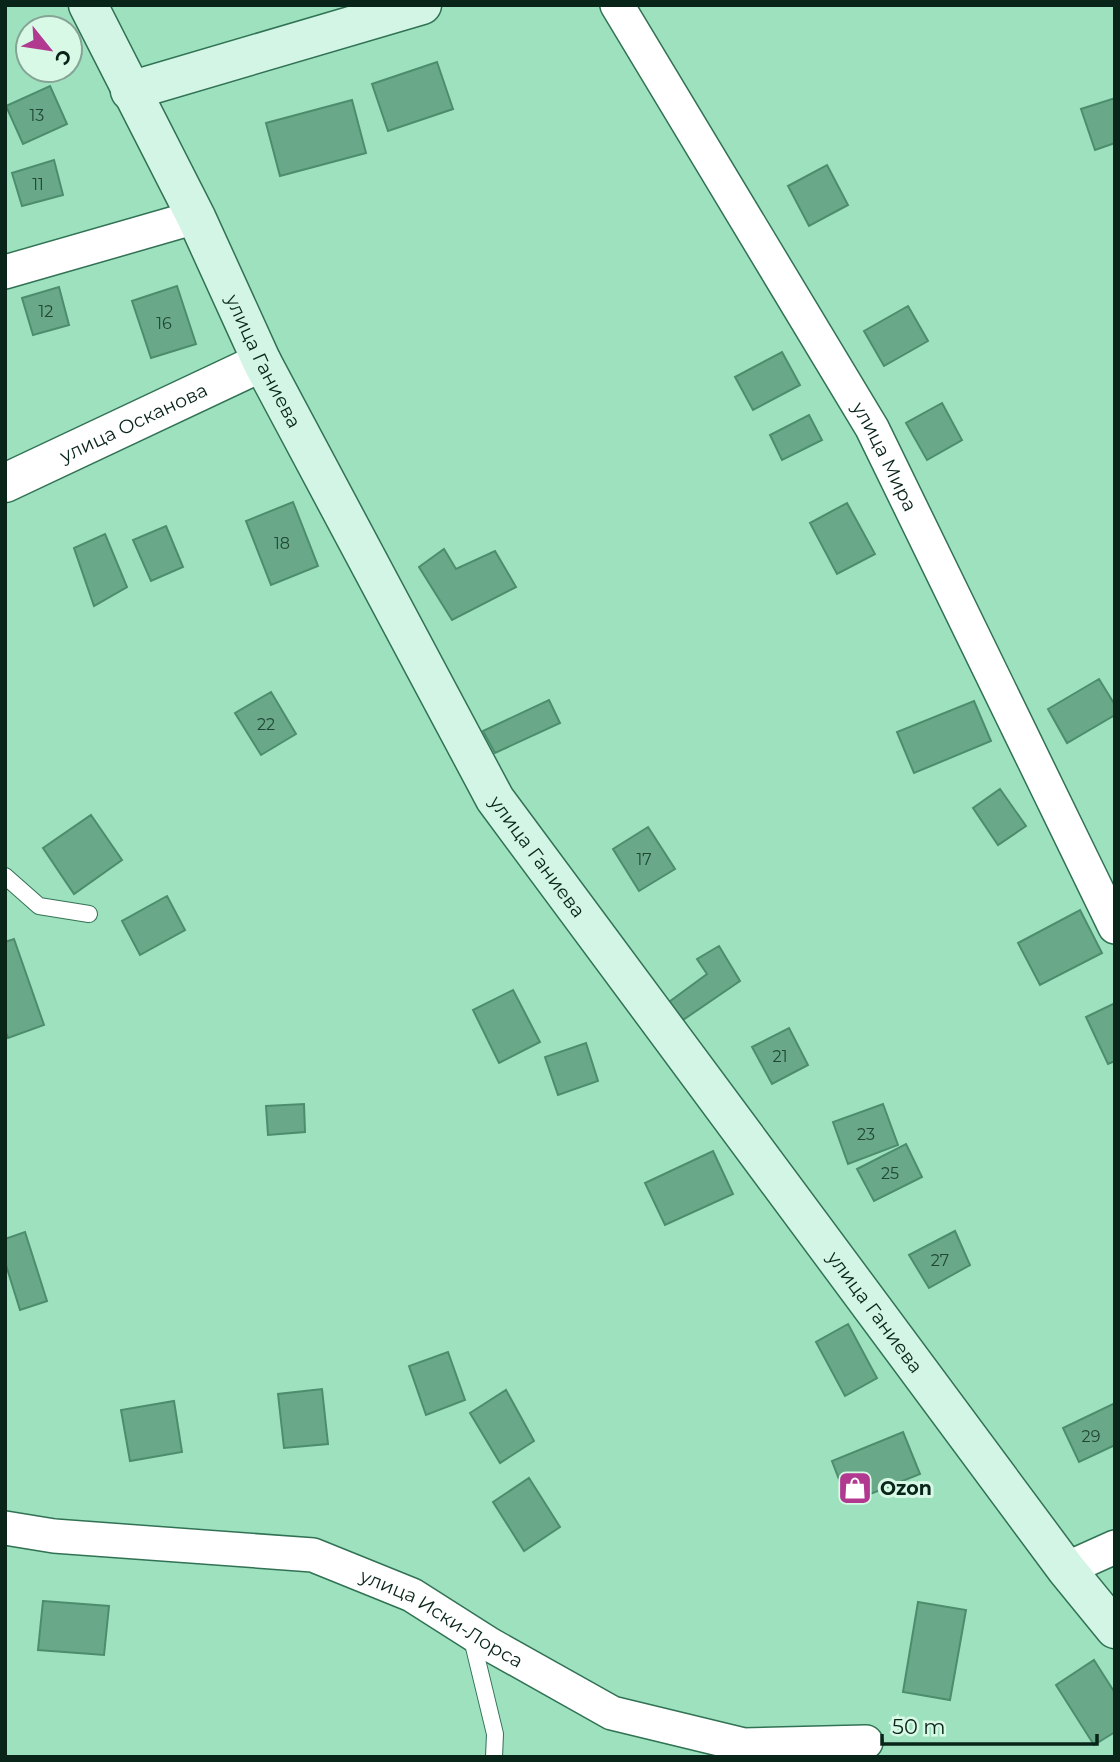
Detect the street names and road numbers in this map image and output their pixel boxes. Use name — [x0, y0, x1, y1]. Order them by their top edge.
street label: улица Ганиева — [220, 290, 306, 432]
street label: улица Осканова — [55, 378, 211, 468]
street label: улица Мира — [846, 397, 922, 515]
street label: улица Ганиева — [484, 790, 590, 922]
street label: улица Ганиева — [822, 1246, 928, 1378]
street label: улица Иски-Лорса — [356, 1564, 527, 1673]

